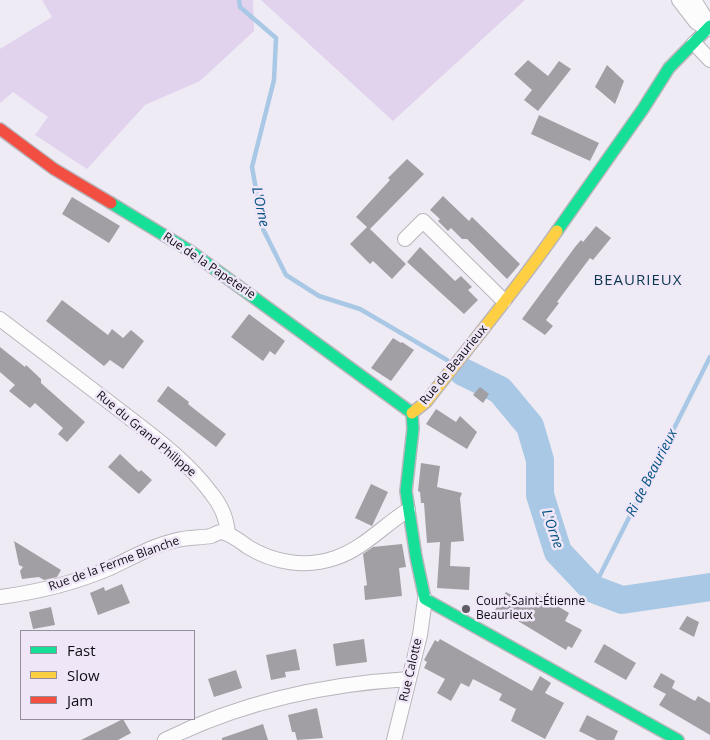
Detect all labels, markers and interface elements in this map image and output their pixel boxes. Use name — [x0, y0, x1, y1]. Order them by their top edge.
water label: L'Orne — [248, 186, 272, 228]
street label: Rue de la Papeterie — [160, 230, 258, 302]
district label: BEAURIEUX — [592, 272, 684, 290]
street label: Rue de Beaurieux — [417, 322, 491, 408]
street label: Rue du Grand Philippe — [93, 388, 199, 480]
water label: Ri de Beaurieux — [623, 426, 681, 520]
water label: L'Orne — [537, 507, 567, 551]
street label: Rue de la Ferme Blanche — [47, 534, 181, 594]
place label: Court-Saint-Étienne Beaurieux — [476, 595, 585, 623]
marker: Court-Saint-Étienne Beaurieux — [460, 603, 472, 615]
legend — [20, 630, 195, 720]
street label: Rue Calotte — [397, 637, 425, 703]
text: Fast — [67, 640, 96, 660]
text: Slow — [67, 665, 100, 685]
text: Jam — [67, 690, 93, 710]

